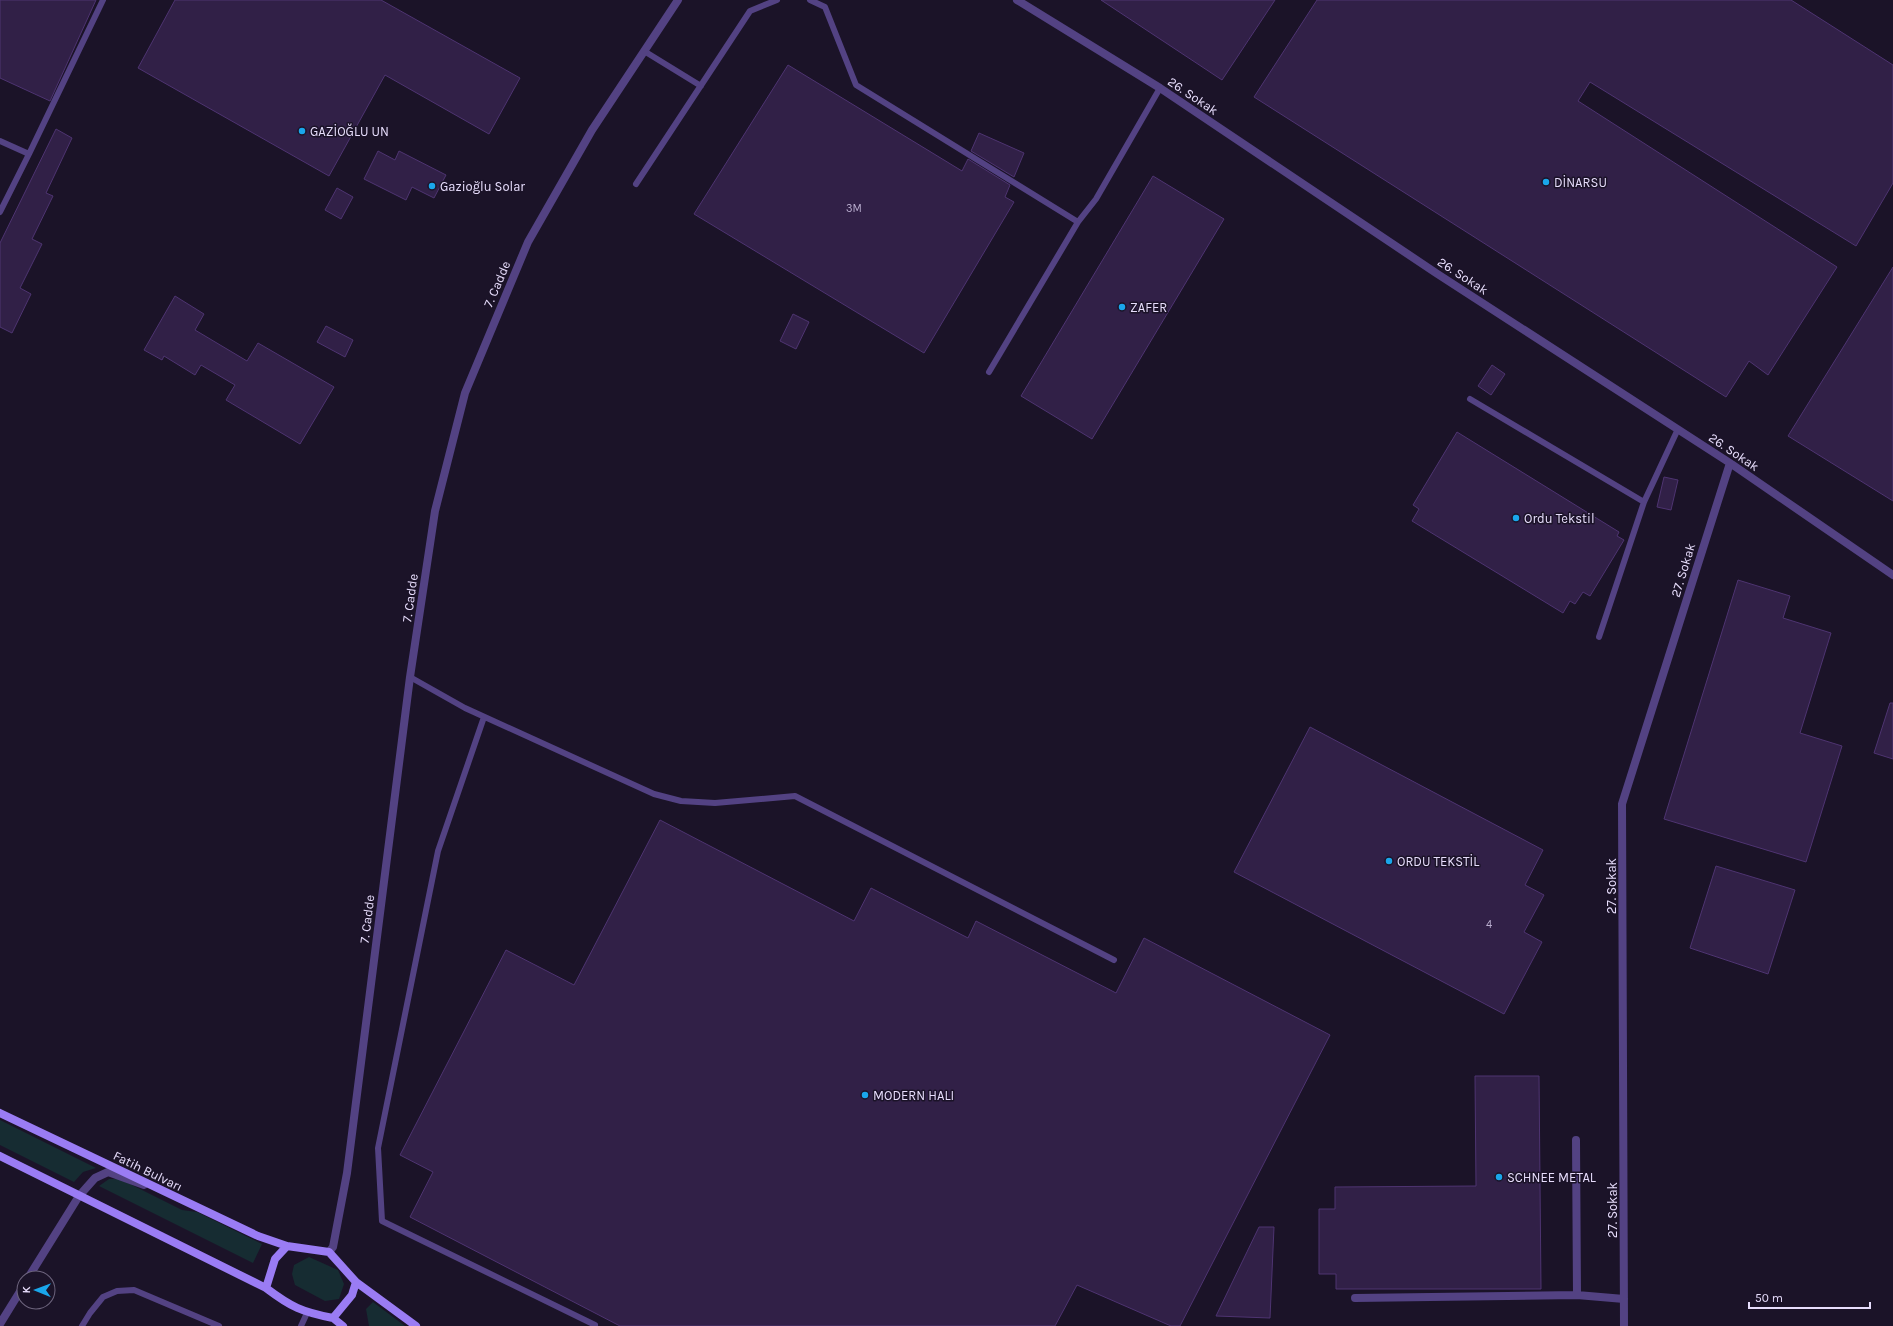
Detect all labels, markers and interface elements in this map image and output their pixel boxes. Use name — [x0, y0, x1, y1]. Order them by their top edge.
street label: 26. Sokak — [1165, 74, 1221, 118]
place label: GAZİOĞLU UN — [310, 123, 389, 139]
marker: GAZİOĞLU UN — [297, 126, 307, 136]
place label: DİNARSU — [1554, 175, 1607, 190]
marker: DİNARSU — [1541, 177, 1551, 187]
place label: Gazioğlu Solar — [440, 179, 525, 194]
marker: Gazioğlu Solar — [427, 181, 437, 191]
house number: 3M — [846, 202, 862, 215]
street label: 26. Sokak — [1435, 254, 1491, 298]
street label: 7. Cadde — [481, 258, 514, 309]
place label: ZAFER — [1130, 300, 1167, 315]
marker: ZAFER — [1117, 302, 1127, 312]
street label: 26. Sokak — [1706, 430, 1762, 474]
place label: Ordu Tekstil — [1524, 511, 1595, 526]
marker: Ordu Tekstil — [1511, 513, 1521, 523]
street label: 27. Sokak — [1668, 541, 1698, 599]
street label: 7. Cadde — [399, 573, 421, 623]
place label: ORDU TEKSTİL — [1397, 854, 1479, 869]
marker: ORDU TEKSTİL — [1384, 856, 1394, 866]
street label: 27. Sokak — [1604, 858, 1619, 914]
street label: 7. Cadde — [357, 894, 377, 944]
house number: 4 — [1486, 918, 1492, 931]
place label: MODERN HALI — [873, 1088, 954, 1103]
marker: MODERN HALI — [860, 1090, 870, 1100]
street label: Fatih Bulvarı — [111, 1148, 185, 1194]
place label: SCHNEE METAL — [1507, 1170, 1596, 1185]
marker: SCHNEE METAL — [1494, 1172, 1504, 1182]
street label: 27. Sokak — [1605, 1182, 1620, 1238]
north arrow — [16, 1270, 56, 1310]
scale bar — [1749, 1284, 1870, 1310]
text: K — [20, 1285, 33, 1294]
text: 50 m — [1755, 1291, 1783, 1305]

